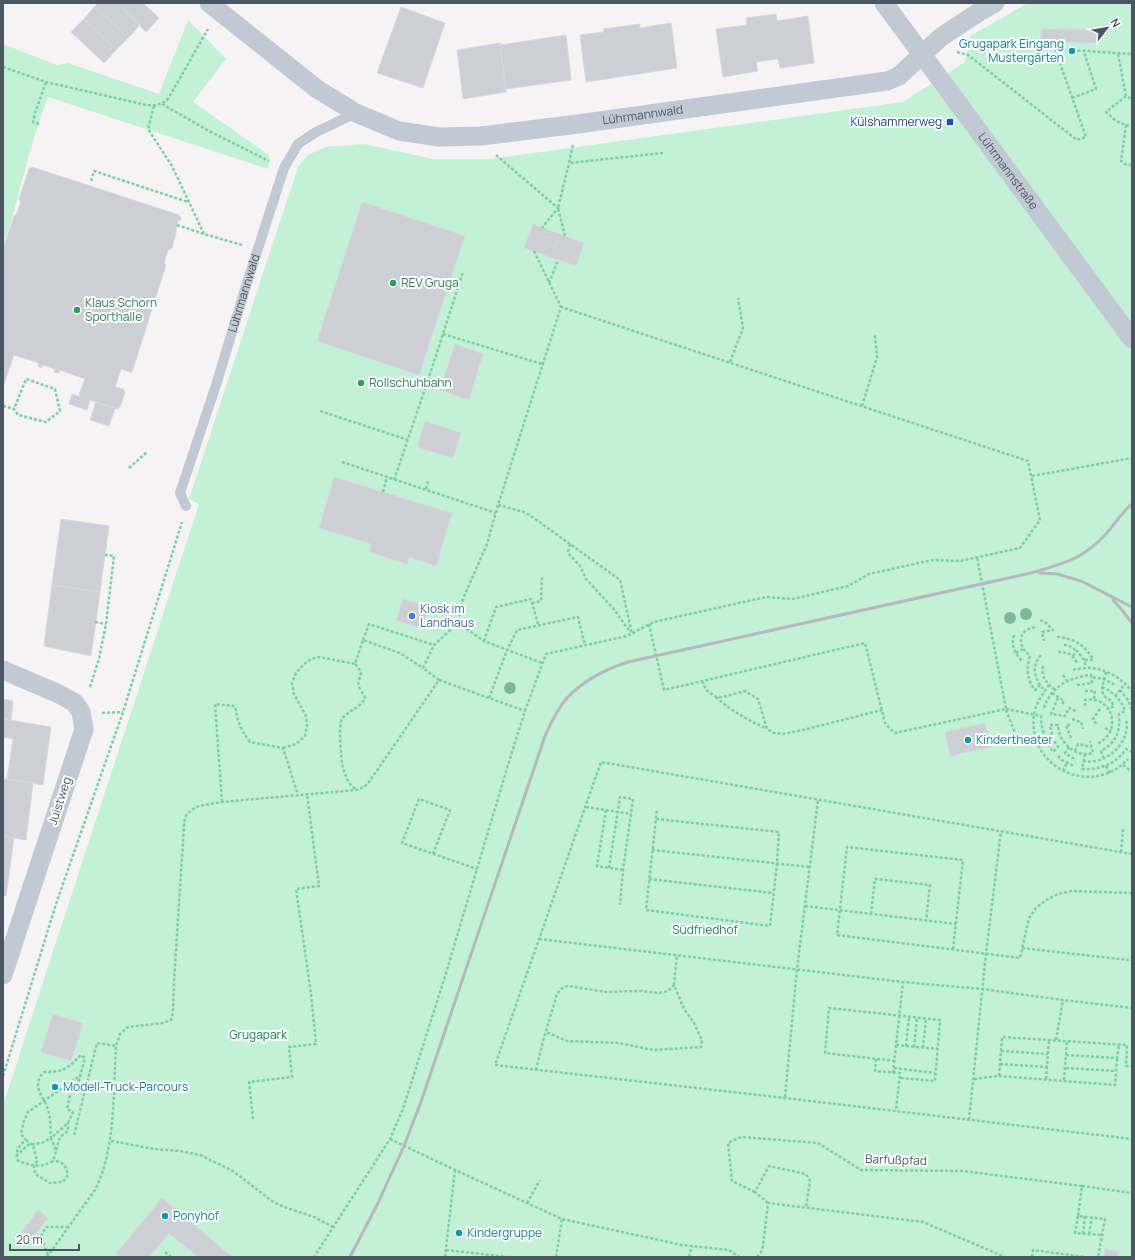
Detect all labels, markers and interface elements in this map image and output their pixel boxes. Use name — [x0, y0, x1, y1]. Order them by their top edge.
north arrow — [1087, 8, 1127, 48]
text: N — [1108, 15, 1125, 30]
place label: Grugapark Eingang Mustergärten — [959, 35, 1064, 66]
marker: Grugapark Eingang Mustergärten — [1067, 46, 1077, 56]
street label: Lührmannwald — [601, 100, 684, 129]
place label: Külshammerweg — [851, 113, 942, 130]
marker: Külshammerweg — [945, 117, 955, 127]
street label: Lührmannstraße — [974, 129, 1043, 213]
street label: Lührmannwald — [223, 252, 264, 335]
place label: REV Gruga — [401, 274, 459, 291]
marker: REV Gruga — [388, 278, 398, 288]
place label: Klaus Schorn Sporthalle — [85, 294, 157, 325]
marker: Klaus Schorn Sporthalle — [72, 305, 82, 315]
place label: Rollschuhbahn — [369, 374, 452, 391]
marker: Rollschuhbahn — [356, 378, 366, 388]
place label: Kiosk im Landhaus — [420, 600, 474, 631]
marker: Kiosk im Landhaus — [407, 611, 417, 621]
place label: Kindertheater — [976, 731, 1054, 748]
marker: Kindertheater — [963, 735, 973, 745]
street label: Juistweg — [44, 775, 75, 827]
park label: Südfriedhof — [672, 921, 739, 938]
park label: Grugapark — [229, 1026, 288, 1043]
place label: Modell-Truck-Parcours — [63, 1078, 188, 1095]
marker: Modell-Truck-Parcours — [50, 1082, 60, 1092]
street label: Barfußpfad — [865, 1150, 927, 1169]
place label: Ponyhof — [173, 1207, 220, 1224]
marker: Ponyhof — [160, 1211, 170, 1221]
place label: Kindergruppe — [467, 1224, 542, 1241]
scale bar — [10, 1226, 79, 1252]
marker: Kindergruppe — [454, 1228, 464, 1238]
text: 20 m — [16, 1231, 43, 1248]

